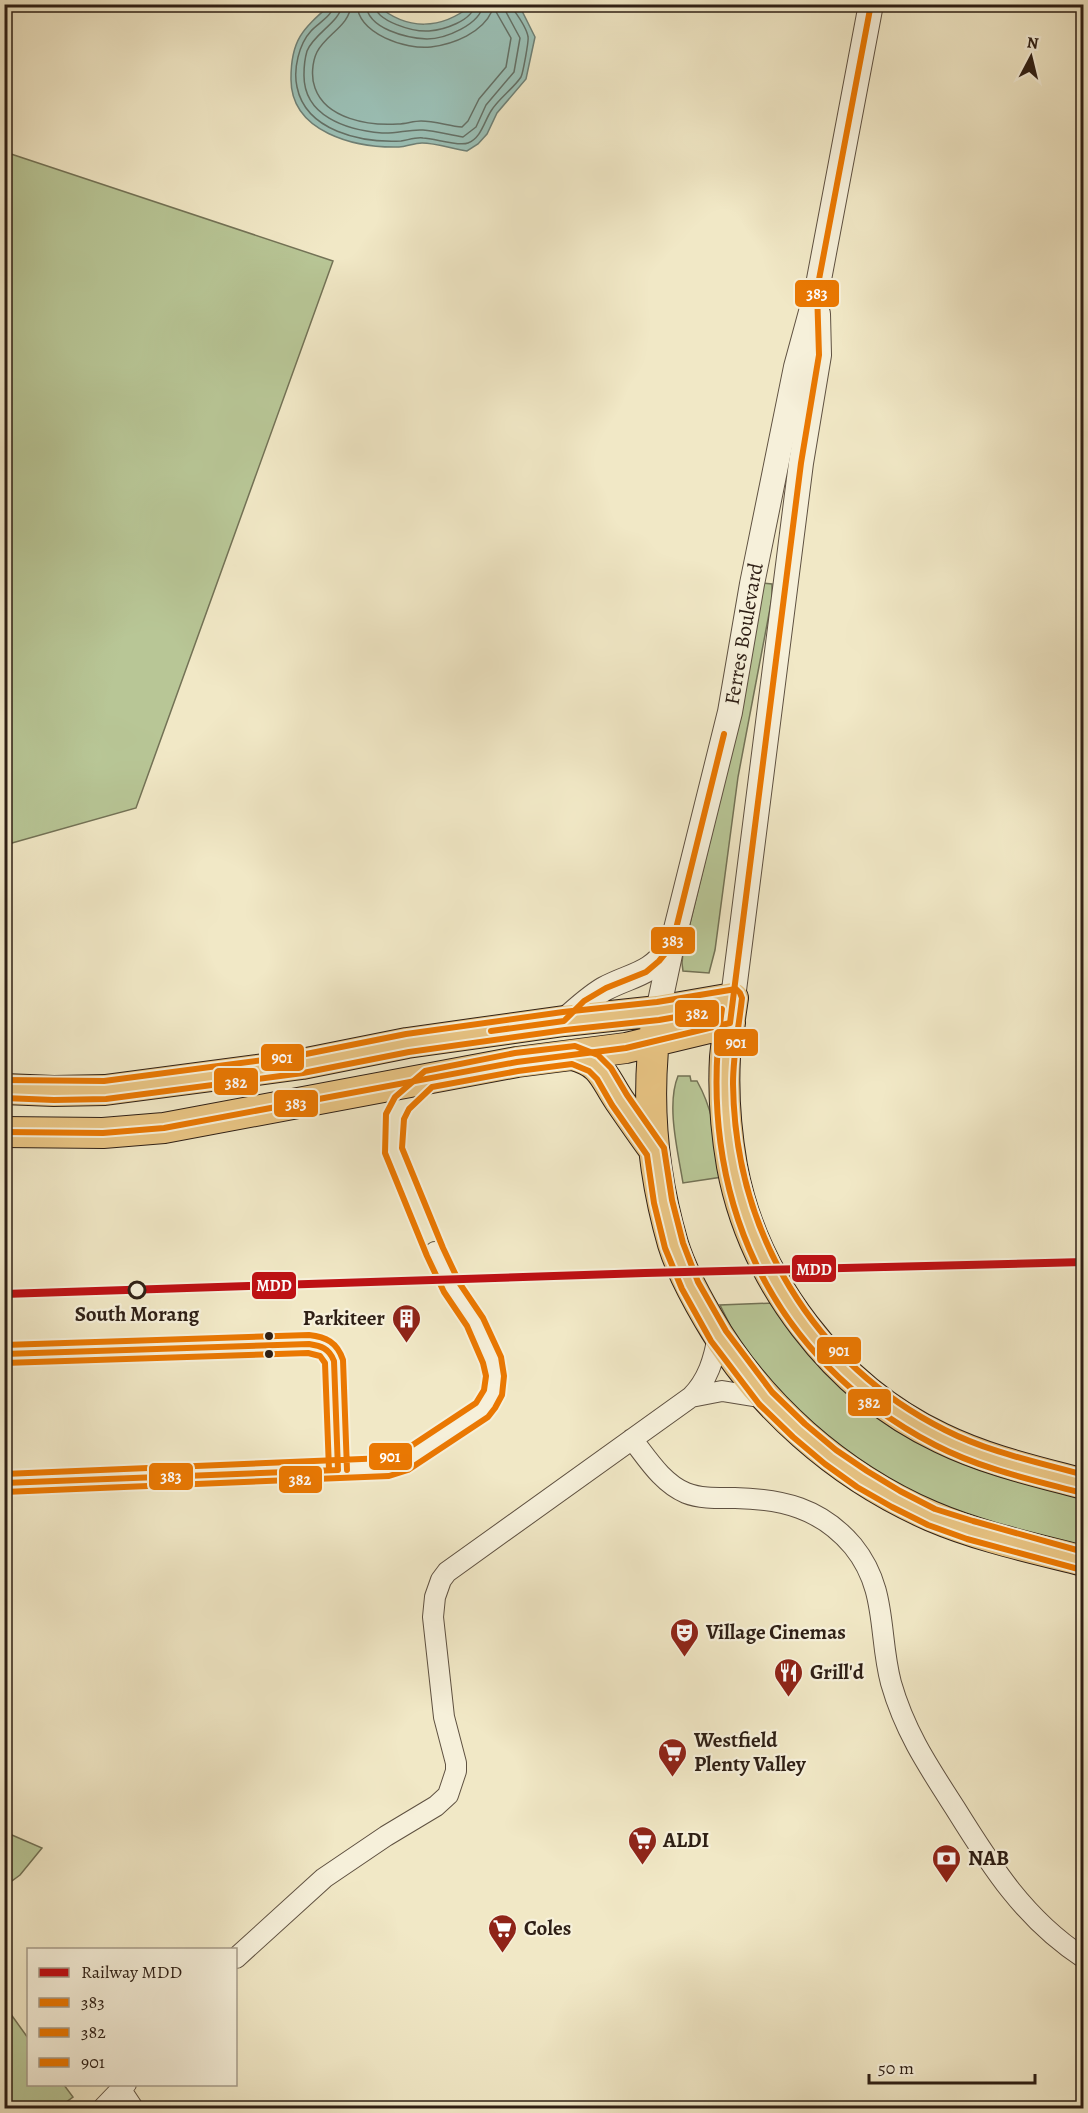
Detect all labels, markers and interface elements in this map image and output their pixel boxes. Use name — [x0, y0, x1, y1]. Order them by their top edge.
north arrow — [1001, 27, 1061, 87]
text: N — [1026, 31, 1040, 55]
line badge: 383 — [794, 279, 840, 308]
text: 383 — [806, 283, 828, 305]
street label: Ferres Boulevard — [717, 559, 770, 707]
line badge: 383 — [650, 926, 696, 955]
text: 383 — [662, 930, 684, 952]
line badge: 382 — [674, 999, 720, 1028]
text: 382 — [686, 1003, 708, 1025]
line badge: 901 — [713, 1028, 759, 1057]
text: 901 — [725, 1032, 747, 1054]
line badge: 901 — [260, 1043, 305, 1072]
text: 901 — [271, 1047, 293, 1069]
line badge: 382 — [213, 1067, 259, 1096]
text: 382 — [225, 1072, 247, 1094]
line badge: 383 — [273, 1089, 319, 1118]
text: 383 — [285, 1093, 307, 1115]
line badge: MDD — [791, 1254, 837, 1283]
text: MDD — [796, 1259, 832, 1281]
line badge: MDD — [251, 1271, 297, 1300]
text: MDD — [256, 1275, 292, 1297]
marker: South Morang — [128, 1281, 146, 1299]
place label: South Morang — [75, 1300, 200, 1328]
building icon: Parkiteer — [390, 1302, 422, 1344]
place label: Parkiteer — [303, 1304, 385, 1332]
unlabelled marker — [263, 1330, 275, 1342]
line badge: 901 — [816, 1336, 862, 1365]
text: 901 — [828, 1340, 850, 1362]
unlabelled marker — [263, 1348, 275, 1360]
line badge: 382 — [847, 1388, 892, 1417]
text: 382 — [858, 1392, 880, 1414]
line badge: 901 — [368, 1442, 413, 1471]
text: 901 — [379, 1446, 401, 1468]
line badge: 383 — [148, 1462, 194, 1491]
line badge: 382 — [278, 1465, 323, 1494]
text: 383 — [160, 1466, 182, 1488]
text: 382 — [289, 1469, 311, 1491]
theatre icon: Village Cinemas — [669, 1616, 701, 1658]
place label: Village Cinemas — [705, 1618, 846, 1646]
restaurant icon: Grill'd — [773, 1656, 805, 1698]
place label: Grill'd — [810, 1658, 865, 1686]
place label: Westfield Plenty Valley — [693, 1726, 807, 1778]
supermarket icon: Westfield Plenty Valley — [657, 1736, 689, 1778]
supermarket icon: ALDI — [626, 1824, 658, 1866]
place label: ALDI — [662, 1826, 709, 1854]
bank icon: NAB — [931, 1842, 963, 1884]
place label: NAB — [968, 1844, 1009, 1872]
supermarket icon: Coles — [487, 1912, 519, 1954]
place label: Coles — [524, 1914, 571, 1942]
legend — [27, 1948, 237, 2086]
text: Railway MDD — [81, 1960, 182, 1984]
text: 383 — [81, 1990, 105, 2014]
text: 382 — [81, 2020, 106, 2044]
scale bar — [869, 2047, 1036, 2085]
text: 901 — [81, 2050, 105, 2074]
text: 50 m — [878, 2056, 914, 2080]

